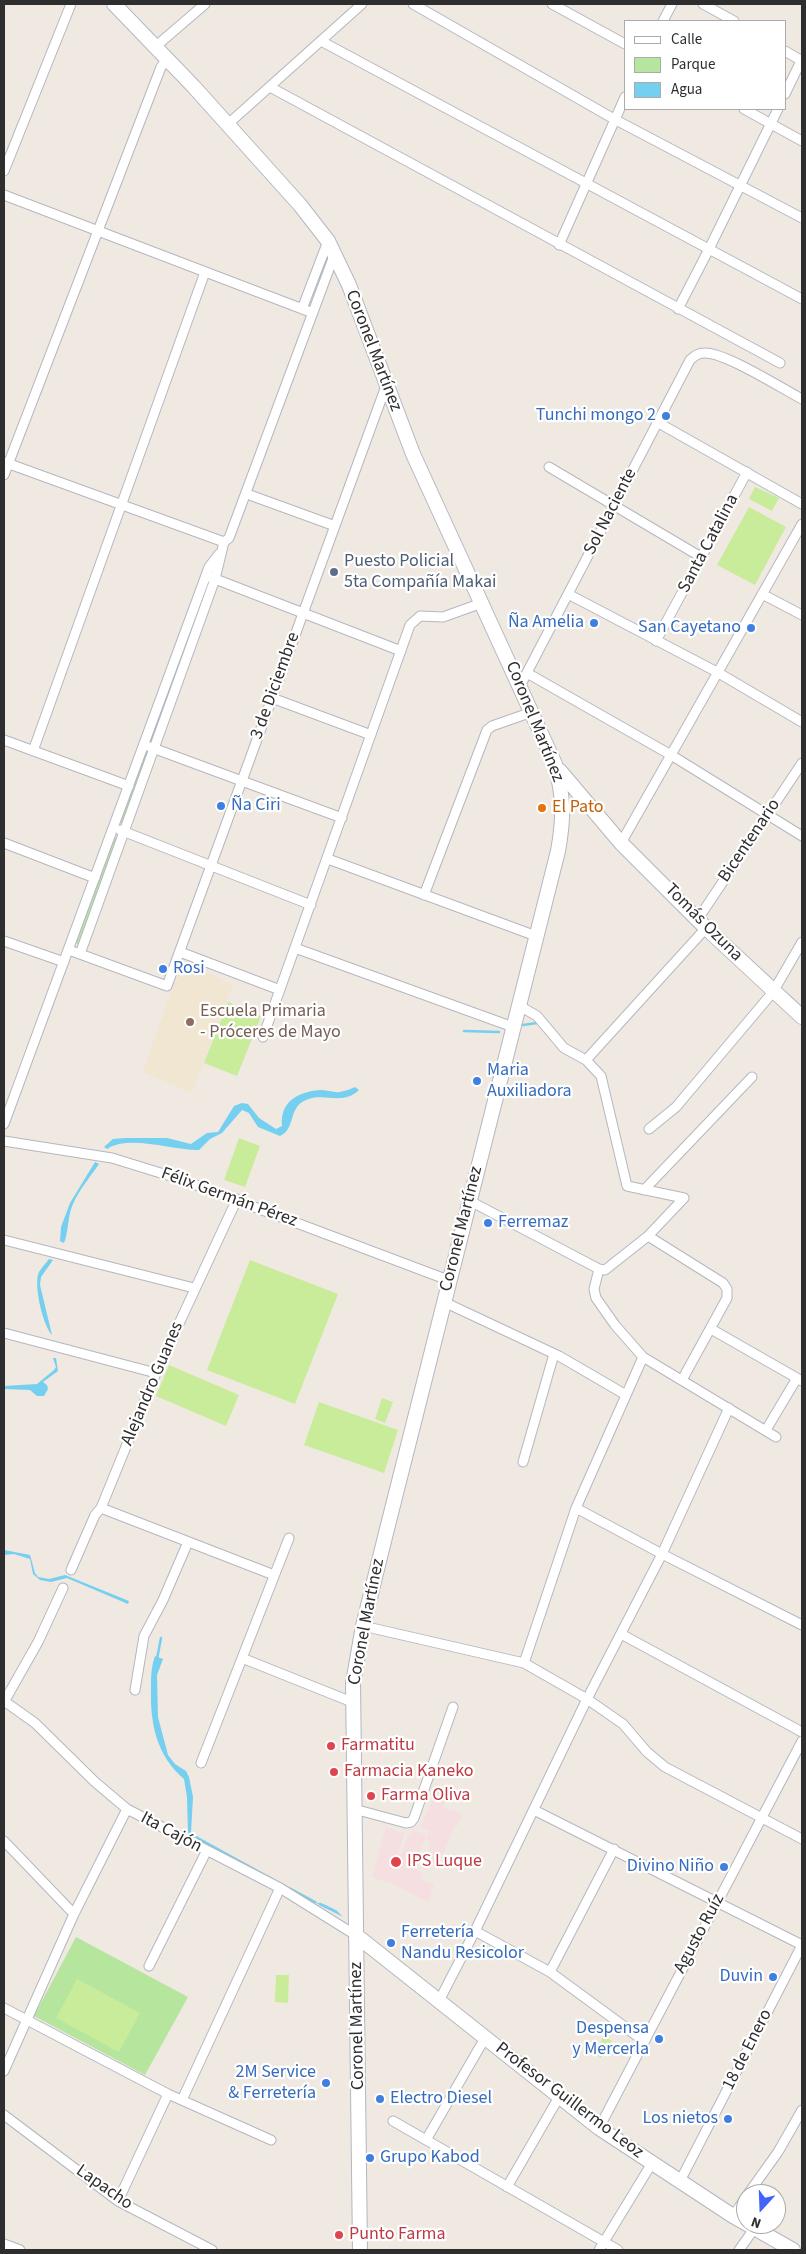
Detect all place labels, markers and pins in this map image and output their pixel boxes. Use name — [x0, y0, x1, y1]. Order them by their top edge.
place label: Tunchi mongo 2 — [536, 405, 656, 427]
marker: Tunchi mongo 2 — [660, 410, 672, 422]
place label: Puesto Policial 5ta Compañía Makai — [344, 551, 496, 594]
marker: Puesto Policial 5ta Compañía Makai — [328, 566, 340, 578]
place label: Ña Amelia — [508, 612, 584, 634]
marker: Ña Amelia — [588, 617, 600, 629]
place label: San Cayetano — [638, 617, 741, 639]
marker: San Cayetano — [745, 622, 757, 634]
place label: Ña Ciri — [231, 795, 281, 817]
place label: El Pato — [552, 797, 604, 819]
marker: Ña Ciri — [215, 800, 227, 812]
marker: El Pato — [536, 802, 548, 814]
place label: Rosi — [173, 958, 205, 980]
marker: Rosi — [157, 963, 169, 975]
place label: Escuela Primaria - Próceres de Mayo — [200, 1001, 341, 1044]
marker: Escuela Primaria - Próceres de Mayo — [184, 1016, 196, 1028]
place label: Maria Auxiliadora — [487, 1060, 572, 1102]
marker: Maria Auxiliadora — [471, 1075, 483, 1087]
place label: Ferremaz — [498, 1212, 568, 1234]
marker: Ferremaz — [482, 1217, 494, 1229]
place label: Farmatitu — [341, 1735, 415, 1757]
marker: Farmatitu — [325, 1740, 337, 1752]
place label: Farmacia Kaneko — [344, 1761, 474, 1783]
marker: Farmacia Kaneko — [328, 1766, 340, 1778]
place label: Farma Oliva — [381, 1785, 470, 1807]
marker: Farma Oliva — [365, 1790, 377, 1802]
place label: IPS Luque — [407, 1851, 482, 1873]
marker: IPS Luque — [389, 1855, 403, 1869]
place label: Divino Niño — [627, 1856, 714, 1878]
marker: Divino Niño — [718, 1861, 730, 1873]
place label: Ferretería Nandu Resicolor — [401, 1922, 524, 1965]
marker: Ferretería Nandu Resicolor — [385, 1937, 397, 1949]
place label: Duvin — [719, 1966, 763, 1988]
marker: Duvin — [767, 1971, 779, 1983]
place label: Despensa y Mercerla — [572, 2018, 649, 2060]
marker: Despensa y Mercerla — [653, 2033, 665, 2045]
place label: 2M Service & Ferretería — [228, 2062, 316, 2104]
marker: 2M Service & Ferretería — [320, 2077, 332, 2089]
place label: Electro Diesel — [390, 2088, 492, 2110]
marker: Electro Diesel — [374, 2093, 386, 2105]
place label: Los nietos — [642, 2108, 718, 2130]
marker: Los nietos — [722, 2113, 734, 2125]
place label: Grupo Kabod — [380, 2147, 480, 2169]
marker: Grupo Kabod — [364, 2152, 376, 2164]
place label: Punto Farma — [349, 2224, 446, 2246]
marker: Punto Farma — [333, 2229, 345, 2241]

